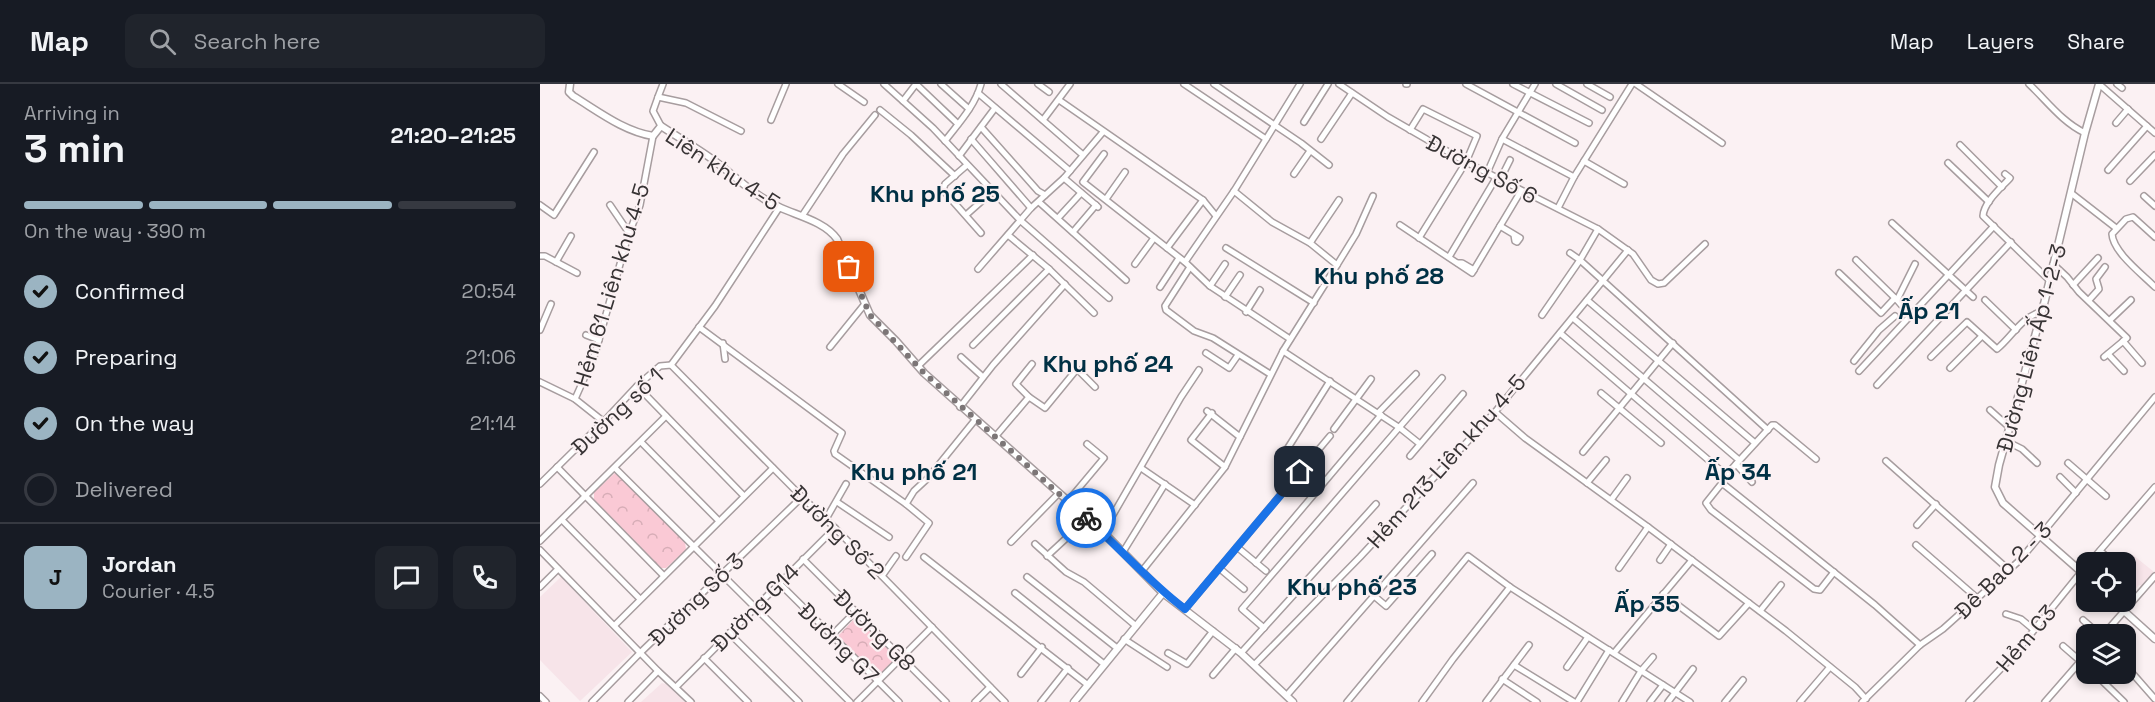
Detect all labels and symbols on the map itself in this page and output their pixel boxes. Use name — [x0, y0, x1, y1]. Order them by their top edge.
street label: Liên khu 4-5 — [661, 122, 785, 216]
street label: Đường Số 6 — [1422, 128, 1542, 210]
district label: Khu phố 25 — [870, 178, 1000, 209]
street label: Hẻm 61 Liên khu 4-5 — [567, 180, 655, 390]
pin — [823, 241, 874, 292]
street label: Đường Liên Ấp 1-2-3 — [1990, 241, 2072, 455]
district label: Khu phố 28 — [1314, 260, 1444, 291]
district label: Ấp 21 — [1898, 295, 1960, 326]
district label: Khu phố 24 — [1043, 348, 1173, 379]
street label: Đường số 1 — [565, 361, 669, 461]
street label: Hẻm 213 Liên khu 4-5 — [1361, 368, 1531, 554]
pin — [1274, 446, 1325, 497]
district label: Khu phố 21 — [851, 456, 977, 487]
district label: Ấp 34 — [1705, 456, 1771, 487]
street label: Đường Số 2 — [785, 479, 891, 585]
courier — [1056, 488, 1116, 548]
street label: Đê Bao 2 - 3 — [1949, 516, 2057, 624]
street label: Đường Số 3 — [643, 547, 749, 651]
street label: Đường G14 — [705, 557, 805, 657]
district label: Khu phố 23 — [1287, 571, 1417, 602]
street label: Đường G8 — [828, 583, 922, 677]
district label: Ấp 35 — [1614, 588, 1680, 619]
street label: Đường G7 — [793, 597, 885, 689]
street label: Hẻm C3 — [1990, 599, 2062, 677]

